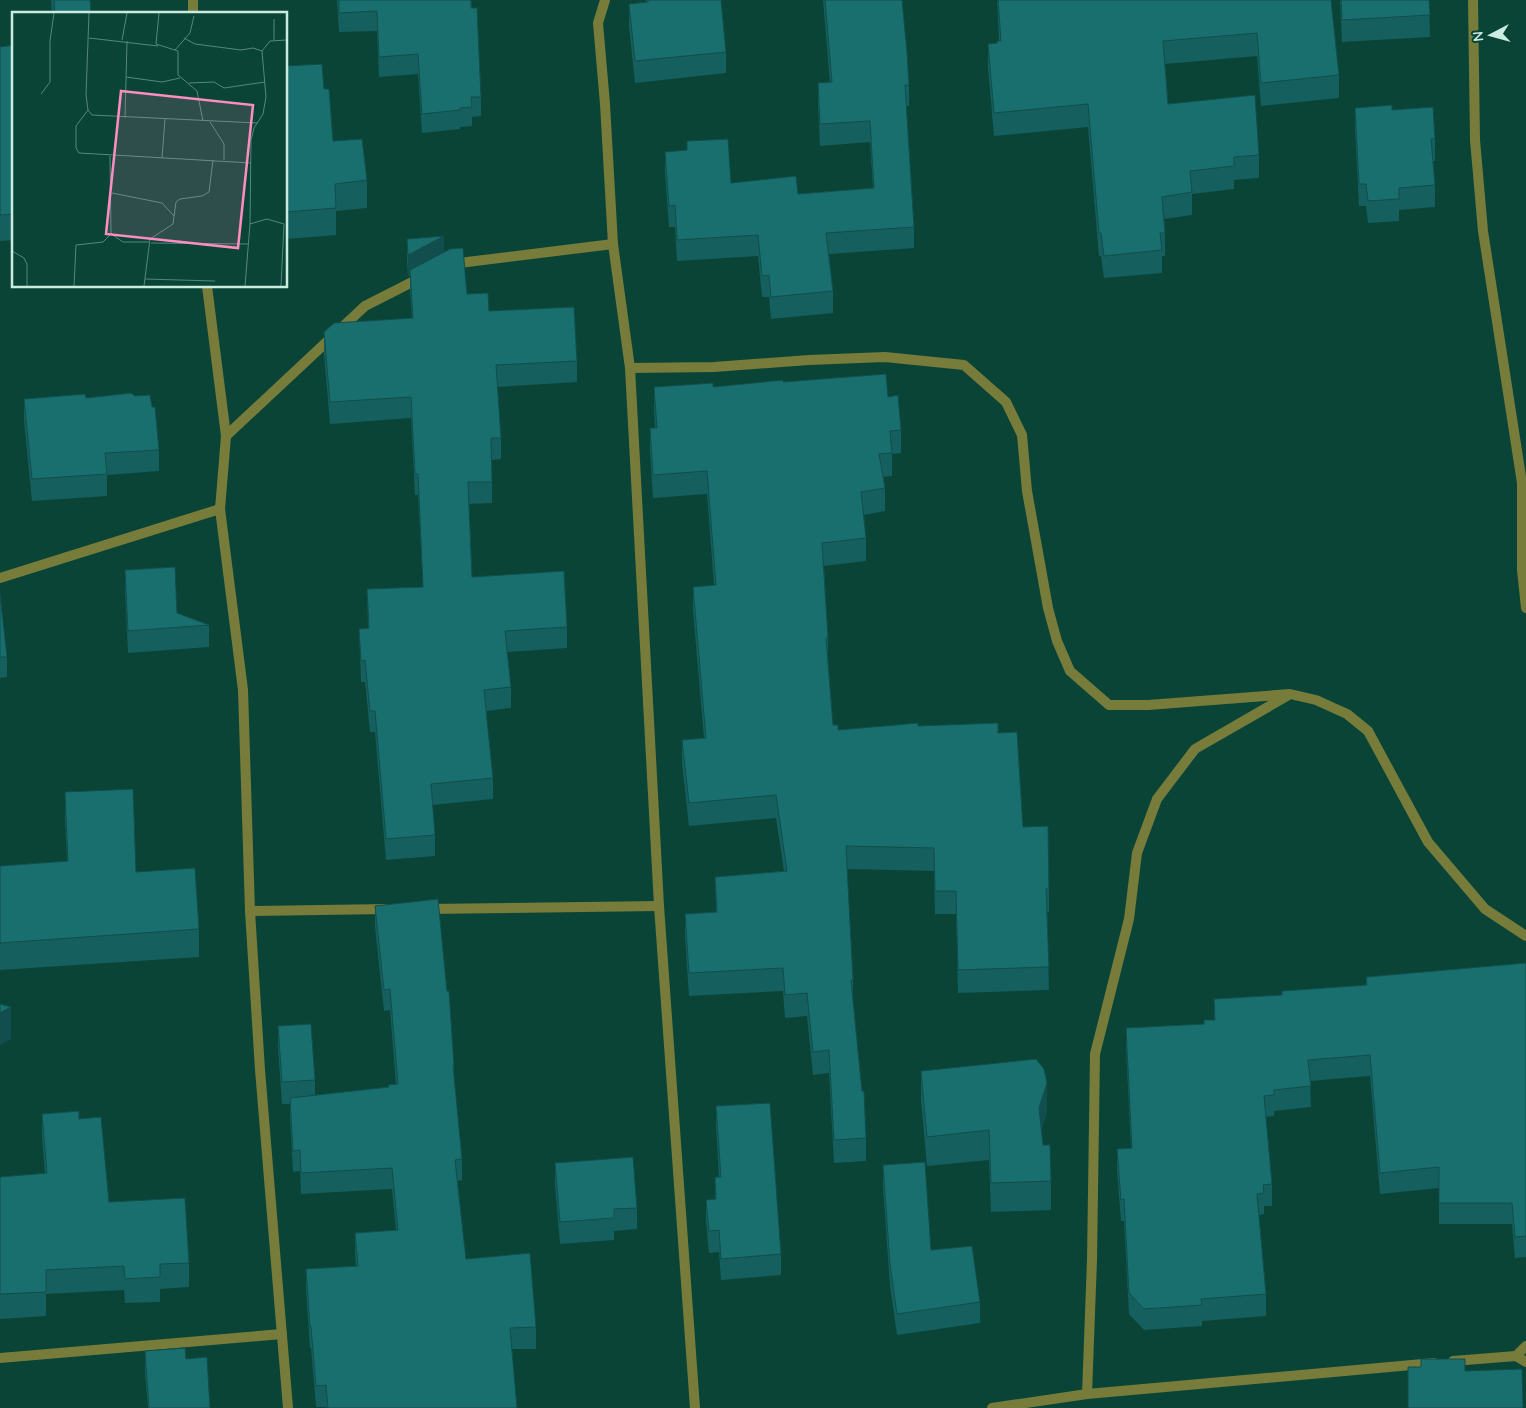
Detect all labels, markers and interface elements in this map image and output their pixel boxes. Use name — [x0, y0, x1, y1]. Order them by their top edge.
north arrow — [1466, 10, 1516, 60]
inset map — [12, 12, 288, 288]
text: N — [1469, 30, 1488, 42]

